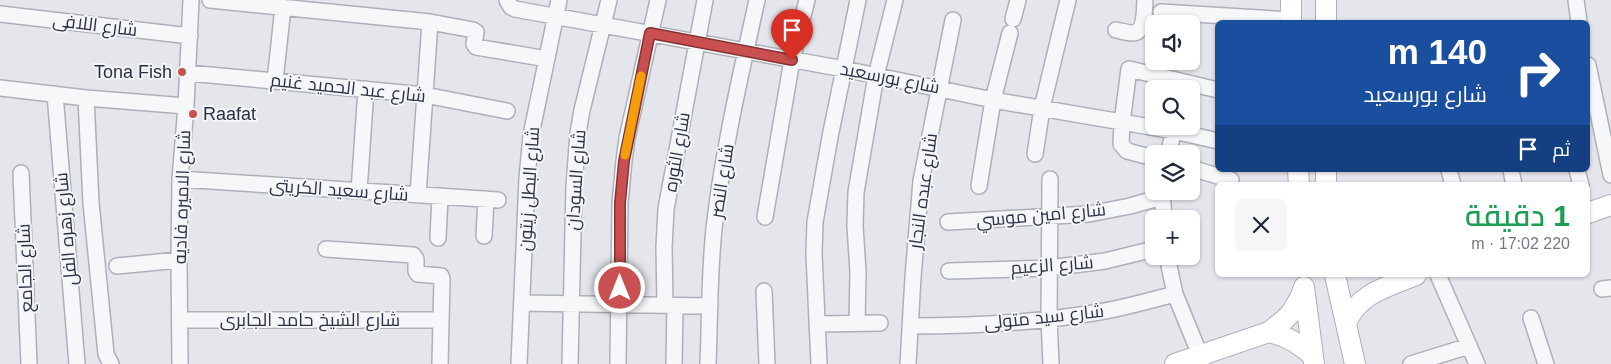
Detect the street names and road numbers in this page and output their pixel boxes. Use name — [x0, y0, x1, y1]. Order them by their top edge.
street label: شارع اللافى — [51, 10, 138, 42]
street label: شارع بورسعيد — [838, 59, 942, 99]
street label: شارع عبد الحميد غنيم — [269, 70, 427, 108]
street label: شارع الثوره — [660, 111, 696, 194]
street label: شارع البطل زيتون — [515, 126, 545, 252]
street label: شارع السودان — [562, 129, 591, 231]
street label: شارع الاميره فاديه — [170, 130, 196, 264]
street label: شارع عبده النجار — [905, 132, 943, 252]
street label: شارع النصر — [706, 142, 740, 221]
street label: شارع زهره الفل — [51, 171, 83, 287]
street label: شارع سعيد الكريتى — [269, 175, 409, 207]
street label: شارع امين موسي — [975, 199, 1107, 234]
street label: شارع الجامع — [13, 223, 39, 313]
street label: شارع الزعيم — [1010, 252, 1094, 280]
street label: شارع سيد متولى — [983, 301, 1105, 335]
street label: شارع الشيخ حامد الجابرى — [220, 310, 400, 332]

